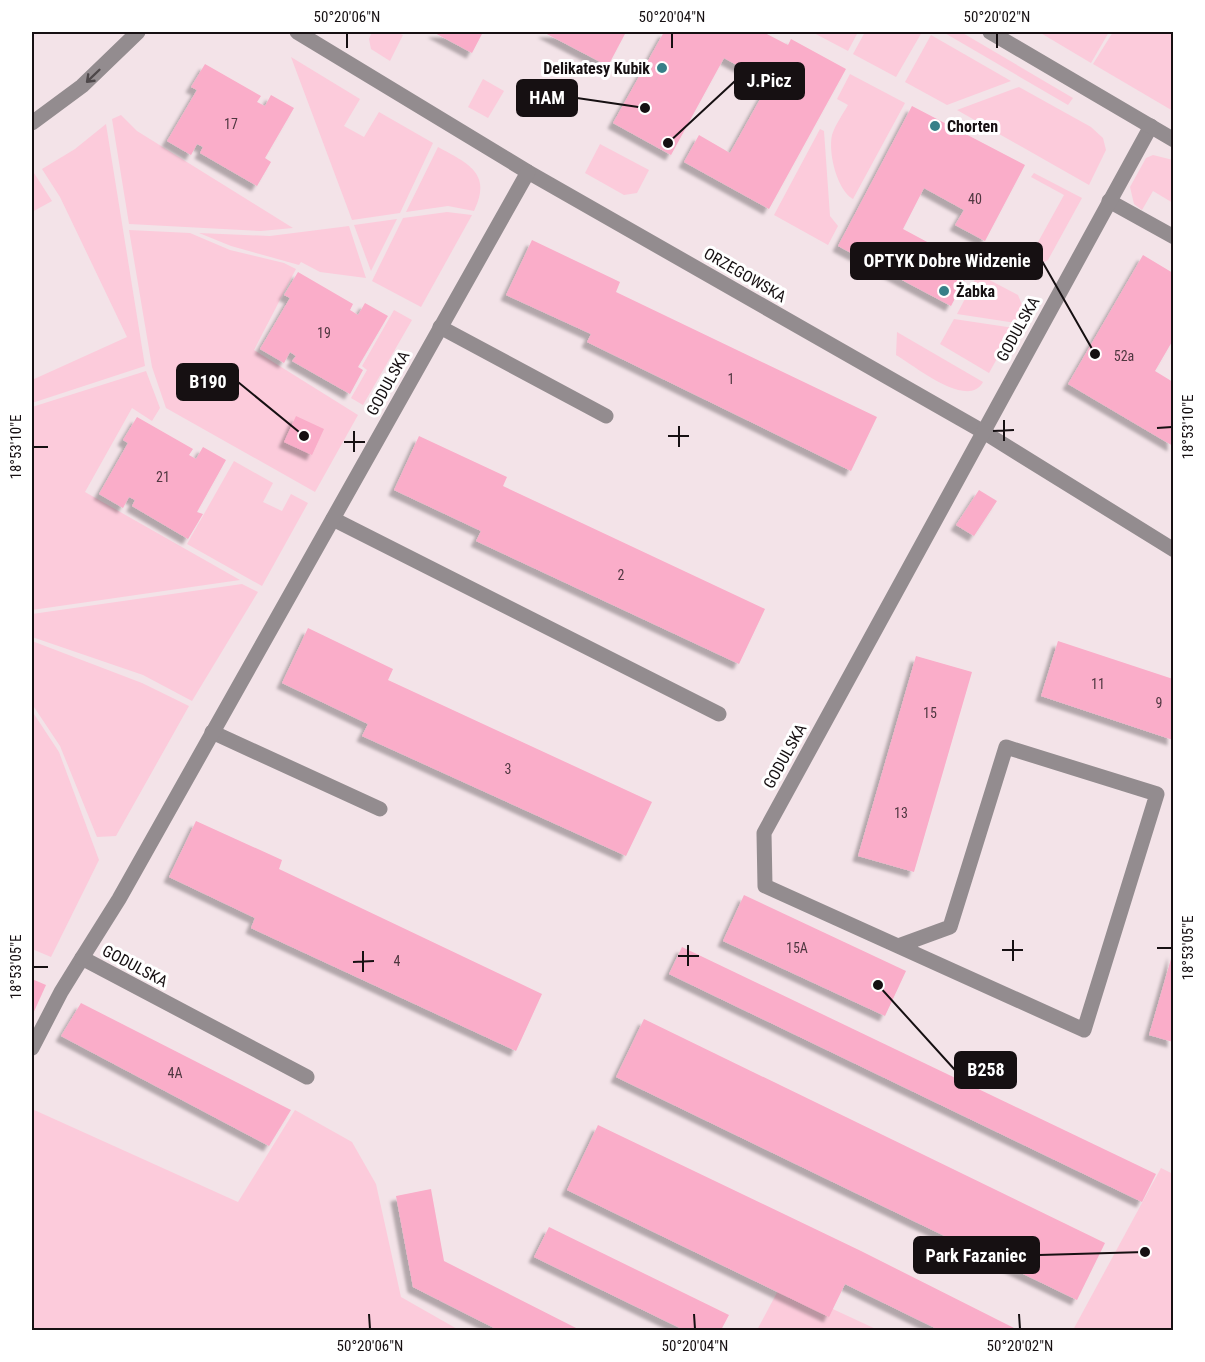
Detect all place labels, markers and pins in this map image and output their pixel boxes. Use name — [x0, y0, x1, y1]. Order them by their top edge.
place label: Delikatesy Kubik — [543, 59, 650, 78]
marker: Delikatesy Kubik — [655, 61, 669, 75]
callout: J.Picz — [735, 63, 804, 99]
callout: HAM — [517, 80, 577, 116]
place label: Chorten — [947, 117, 998, 136]
marker: Chorten — [928, 119, 942, 133]
callout: OPTYK Dobre Widzenie — [851, 243, 1042, 279]
place label: Żabka — [956, 282, 996, 301]
marker: Żabka — [937, 284, 951, 298]
callout: B190 — [177, 364, 238, 400]
callout: B258 — [955, 1052, 1016, 1088]
callout: Park Fazaniec — [914, 1237, 1039, 1273]

